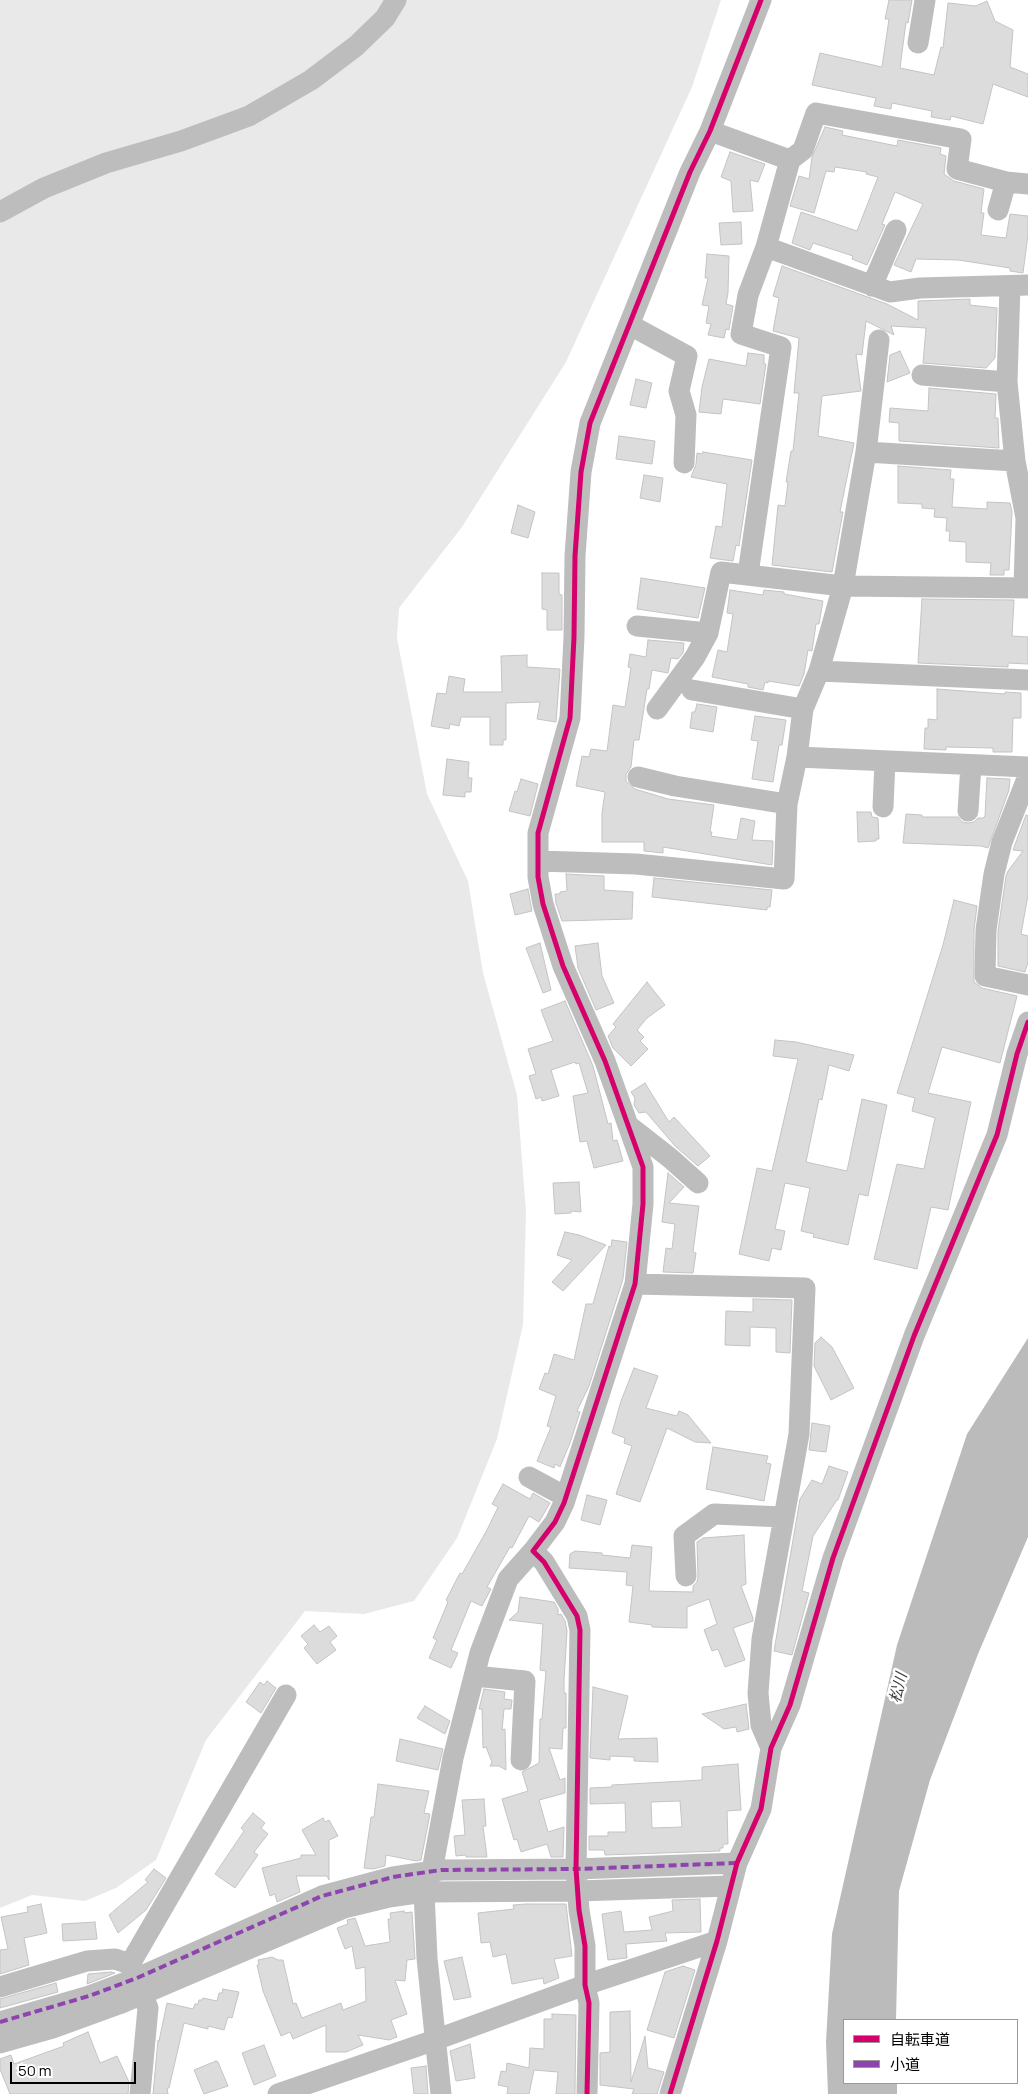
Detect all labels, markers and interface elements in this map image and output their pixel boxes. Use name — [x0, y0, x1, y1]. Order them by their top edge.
water label: 松川 — [887, 1671, 911, 1705]
legend — [843, 2019, 1018, 2084]
text: 自転車道 — [890, 2029, 950, 2050]
scale bar — [12, 2052, 139, 2084]
text: 小道 — [890, 2054, 920, 2075]
text: 50 m — [18, 2060, 52, 2081]

